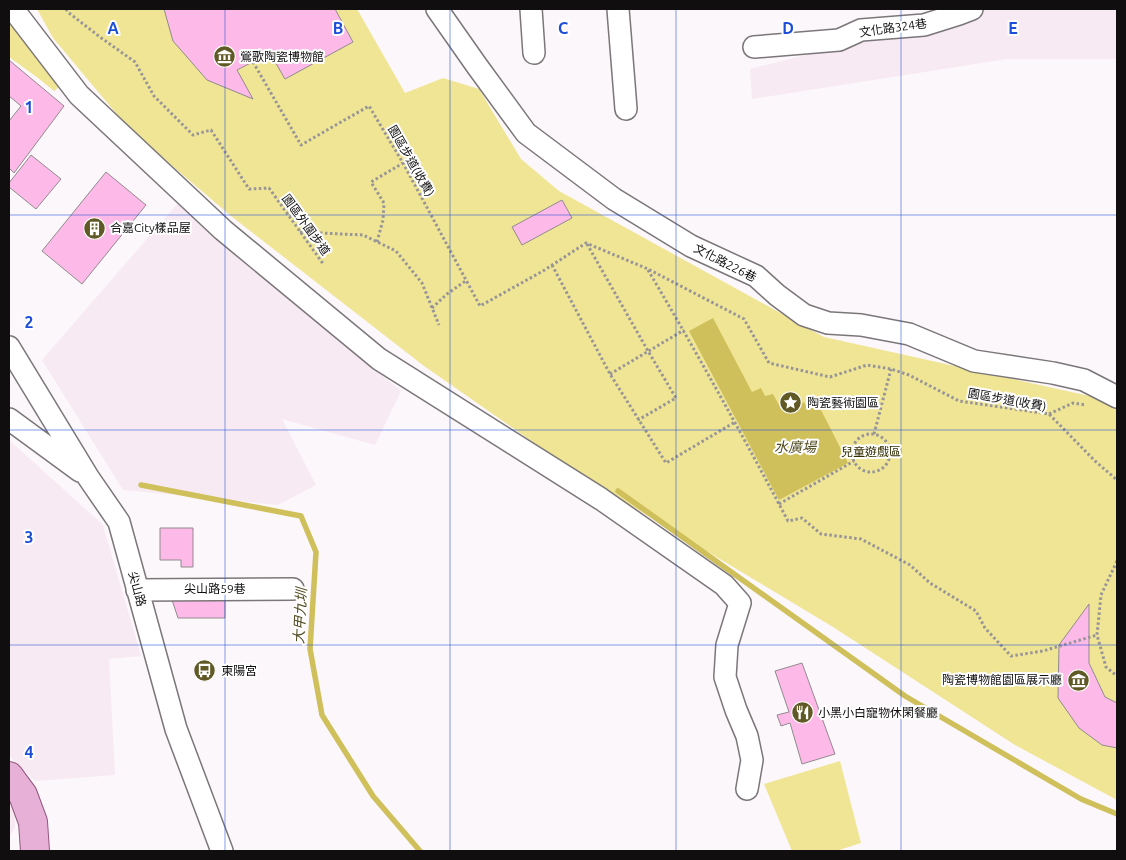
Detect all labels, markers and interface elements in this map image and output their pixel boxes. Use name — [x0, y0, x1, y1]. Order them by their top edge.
street label: 文化路324巷 — [858, 16, 928, 39]
text: A — [107, 19, 119, 37]
text: B — [333, 19, 343, 37]
text: C — [558, 19, 568, 37]
text: D — [782, 19, 794, 37]
text: E — [1008, 19, 1018, 37]
museum icon: 鶯歌陶瓷博物館 — [212, 45, 236, 69]
place label: 鶯歌陶瓷博物館 — [240, 50, 324, 63]
text: 1 — [24, 98, 34, 116]
street label: 園區步道(收費) — [385, 123, 437, 199]
street label: 園區外圍步道 — [280, 192, 333, 258]
building icon: 合嘉City樣品屋 — [82, 216, 106, 240]
place label: 合嘉City樣品屋 — [110, 221, 191, 234]
street label: 文化路226巷 — [692, 241, 759, 284]
text: 2 — [24, 313, 34, 331]
street label: 園區步道(收費) — [967, 386, 1047, 414]
place icon: 陶瓷藝術園區 — [779, 391, 803, 415]
place label: 陶瓷藝術園區 — [807, 396, 879, 409]
water label: 水廣場 — [774, 439, 818, 455]
park label: 兒童遊戲區 — [841, 445, 901, 458]
text: 3 — [24, 528, 34, 546]
street label: 尖山路 — [127, 570, 148, 608]
street label: 尖山路59巷 — [184, 582, 246, 595]
water label: 大甲九圳 — [291, 586, 310, 644]
bus stop icon: 東陽宮 — [193, 659, 217, 683]
place label: 東陽宮 — [221, 664, 257, 677]
museum icon: 陶瓷博物館園區展示廳 — [1066, 668, 1090, 692]
place label: 陶瓷博物館園區展示廳 — [942, 673, 1062, 686]
restaurant icon: 小黑小白寵物休閑餐廳 — [790, 701, 814, 725]
place label: 小黑小白寵物休閑餐廳 — [818, 706, 938, 719]
text: 4 — [24, 743, 34, 761]

